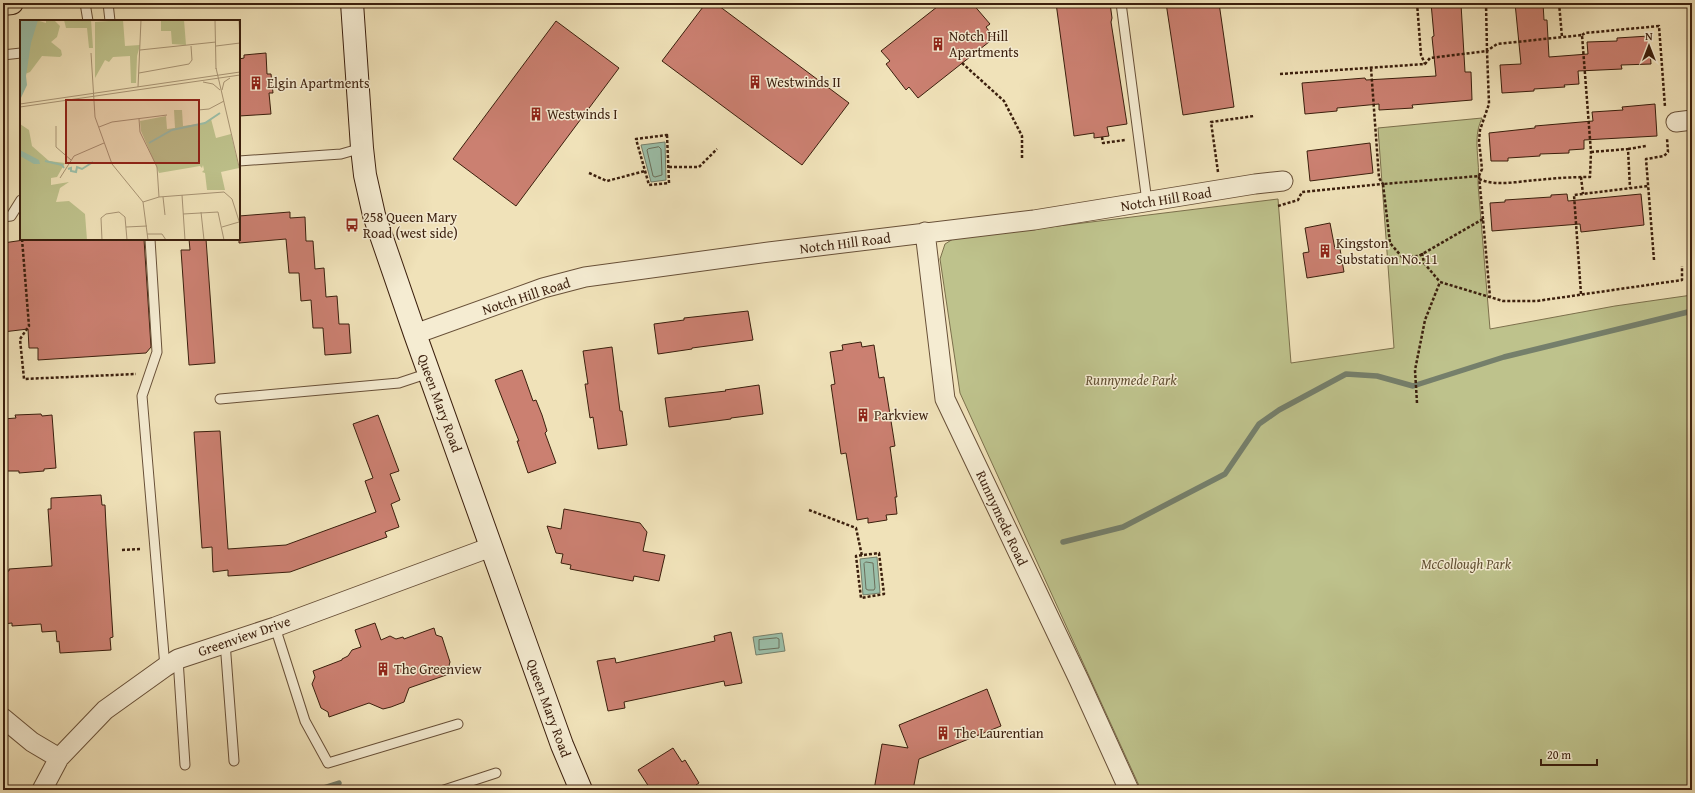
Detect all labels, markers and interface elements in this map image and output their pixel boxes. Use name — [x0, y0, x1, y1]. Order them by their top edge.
inset map — [20, 20, 240, 240]
place label: Notch Hill Apartments — [949, 26, 1019, 62]
north arrow — [1629, 26, 1669, 66]
text: N — [1645, 28, 1653, 44]
building icon: Notch Hill Apartments — [930, 36, 946, 52]
place label: Westwinds II — [766, 72, 841, 92]
place label: Elgin Apartments — [267, 73, 370, 93]
building icon: Westwinds II — [747, 74, 763, 90]
building icon: Elgin Apartments — [248, 75, 264, 91]
place label: Westwinds I — [547, 104, 618, 124]
building icon: Westwinds I — [528, 106, 544, 122]
street label: Notch Hill Road — [1119, 182, 1213, 216]
place label: 258 Queen Mary Road (west side) — [363, 207, 458, 243]
bus stop icon: 258 Queen Mary Road (west side) — [344, 217, 360, 233]
street label: Notch Hill Road — [798, 227, 892, 259]
place label: Kingston Substation No. 11 — [1336, 233, 1438, 269]
building icon: Kingston Substation No. 11 — [1317, 243, 1333, 259]
street label: Notch Hill Road — [479, 272, 573, 320]
street label: Queen Mary Road — [413, 351, 467, 455]
park label: Runnymede Park — [1084, 370, 1177, 390]
place label: Parkview — [874, 405, 928, 425]
building icon: Parkview — [855, 407, 871, 423]
street label: Runnymede Road — [971, 467, 1033, 569]
park label: McCollough Park — [1421, 554, 1512, 574]
street label: Greenview Drive — [195, 611, 293, 661]
street label: Queen Mary Road — [522, 656, 576, 760]
place label: The Greenview — [394, 659, 482, 679]
building icon: The Greenview — [375, 661, 391, 677]
place label: The Laurentian — [954, 723, 1044, 743]
building icon: The Laurentian — [935, 725, 951, 741]
scale bar — [1541, 741, 1597, 767]
text: 20 m — [1547, 746, 1571, 763]

